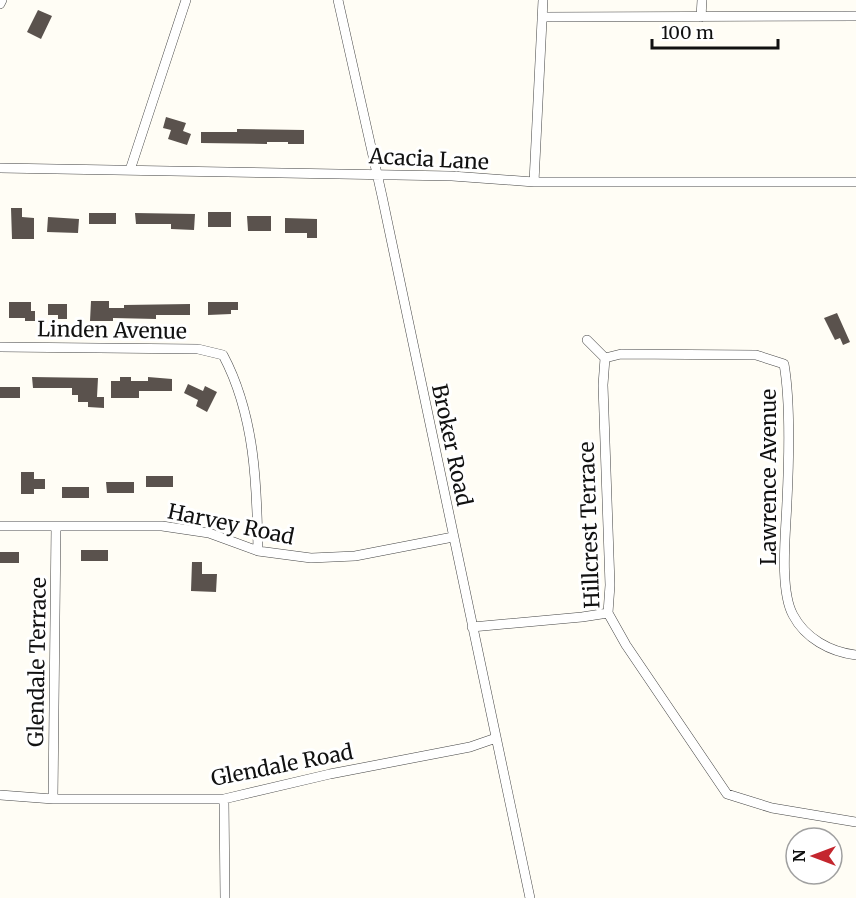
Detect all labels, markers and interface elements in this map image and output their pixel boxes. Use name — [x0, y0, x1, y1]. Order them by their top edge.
scale bar — [652, 12, 778, 50]
text: 100 m — [661, 21, 714, 44]
street label: Acacia Lane — [367, 142, 490, 176]
street label: Linden Avenue — [37, 315, 187, 345]
street label: Broker Road — [426, 382, 478, 509]
street label: Lawrence Avenue — [755, 389, 782, 565]
street label: Hillcrest Terrace — [573, 441, 605, 609]
street label: Harvey Road — [165, 497, 297, 551]
street label: Glendale Terrace — [22, 577, 52, 747]
street label: Glendale Road — [209, 738, 356, 792]
north arrow — [784, 826, 844, 886]
text: N — [789, 849, 809, 862]

